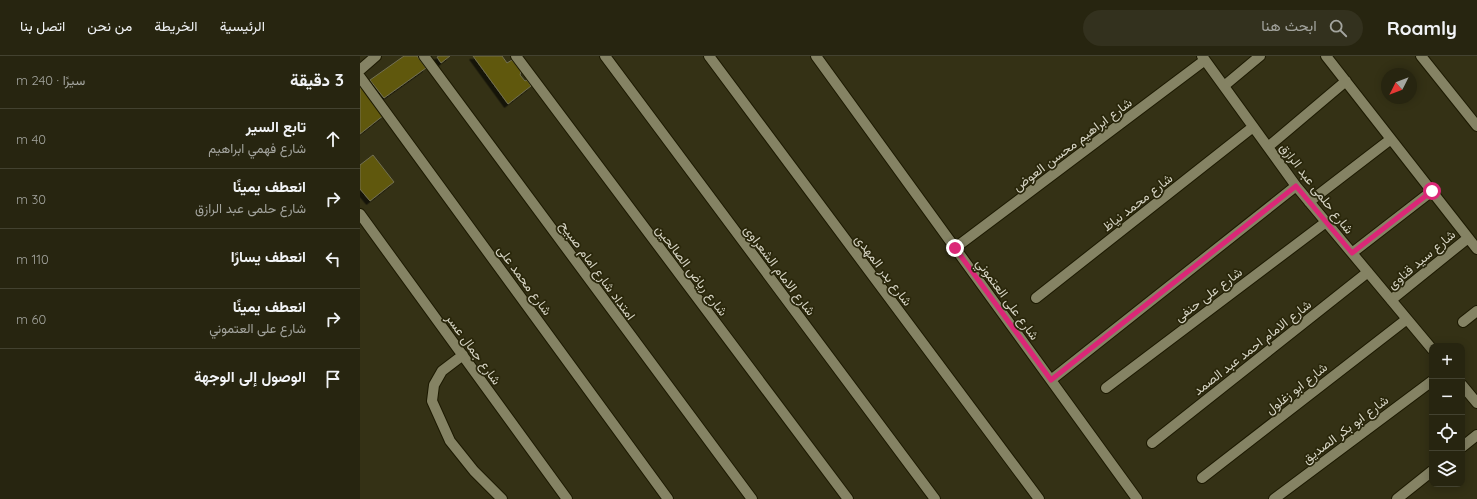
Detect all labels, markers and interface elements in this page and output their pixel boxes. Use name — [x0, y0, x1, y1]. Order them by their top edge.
search box — [1083, 10, 1363, 46]
text: ابحث هنا — [1261, 16, 1317, 35]
text: Roamly — [1387, 16, 1457, 40]
text: اتصل بنا — [20, 17, 65, 35]
text: من نحن — [87, 17, 132, 35]
text: الخريطة — [154, 17, 198, 35]
text: الرئيسية — [220, 17, 265, 35]
icon: search — [1327, 17, 1349, 39]
north arrow — [1381, 68, 1417, 104]
text: 3 دقيقة — [290, 69, 344, 90]
text: سيرًا · 240 m — [16, 72, 85, 88]
street label: شارع ابراهيم محسن العوض — [1009, 94, 1136, 196]
text: تابع السير — [246, 117, 306, 136]
icon: ahead — [322, 128, 344, 150]
text: 40 m — [16, 131, 46, 147]
street label: شارع حلمى عبد الرازق — [1275, 139, 1357, 238]
text: شارع فهمي ابراهيم — [208, 140, 306, 156]
street label: شارع محمد نياظ — [1099, 170, 1177, 236]
text: انعطف يمينًا — [233, 177, 306, 196]
route start — [1423, 182, 1441, 200]
icon: right — [322, 188, 344, 210]
text: 30 m — [16, 191, 46, 207]
text: شارع حلمى عبد الرازق — [195, 200, 306, 216]
street label: امتداد شارع امام صبيح — [555, 217, 639, 324]
street label: شارع رياض الصالحين — [651, 221, 731, 320]
street label: شارع الامام الشعراوى — [739, 222, 819, 320]
street label: شارع سيد قناوى — [1384, 226, 1460, 294]
street label: شارع بدر المهدى — [850, 231, 916, 310]
route end — [946, 239, 964, 257]
street label: شارع محمد على — [493, 242, 556, 319]
text: انعطف يسارًا — [231, 247, 306, 266]
icon: left — [322, 248, 344, 270]
text: 110 m — [16, 251, 49, 267]
street label: شارع على العتموني — [971, 255, 1043, 345]
street label: شارع على حنفى — [1171, 263, 1246, 326]
street label: شارع الامام احمد عبد الصمد — [1190, 296, 1315, 400]
text: انعطف يمينًا — [233, 297, 306, 316]
icon: right — [322, 308, 344, 330]
street label: شارع جمال عسر — [441, 310, 505, 389]
text: 60 m — [16, 311, 46, 327]
text: شارع على العتموني — [209, 320, 306, 336]
map controls — [1429, 343, 1465, 487]
button: + — [1429, 343, 1465, 379]
street label: شارع ابو زغلول — [1262, 359, 1331, 419]
text: الوصول إلى الوجهة — [194, 367, 306, 386]
icon: arrive — [322, 368, 344, 390]
button: − — [1429, 379, 1465, 415]
street label: شارع ابو بكر الصديق — [1299, 391, 1392, 468]
button: locate — [1429, 415, 1465, 451]
button: layers — [1429, 451, 1465, 487]

